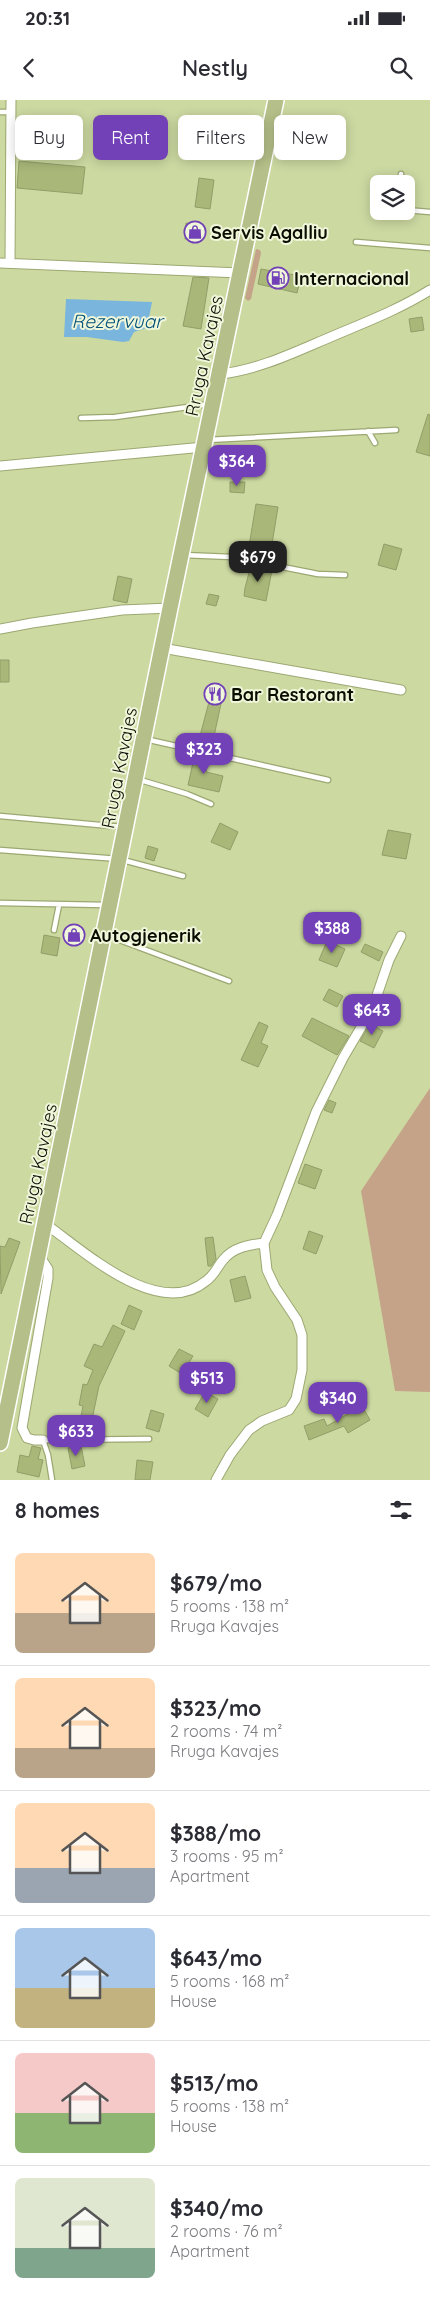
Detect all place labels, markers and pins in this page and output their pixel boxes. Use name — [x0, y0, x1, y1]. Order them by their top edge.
shop icon: Servis Agalliu — [183, 220, 207, 244]
place label: Servis Agalliu — [211, 221, 328, 244]
fuel station icon: Internacional — [266, 266, 290, 290]
place label: Internacional — [294, 267, 409, 290]
pin: $364 — [207, 444, 267, 487]
pin: $679 — [228, 540, 288, 583]
restaurant icon: Bar Restorant — [203, 682, 227, 706]
place label: Bar Restorant — [231, 683, 354, 706]
pin: $323 — [174, 732, 234, 775]
pin: $388 — [302, 912, 362, 954]
shop icon: Autogjenerik — [62, 923, 86, 947]
place label: Autogjenerik — [90, 924, 201, 947]
pin: $643 — [342, 994, 402, 1036]
pin: $513 — [177, 1362, 237, 1404]
pin: $340 — [308, 1382, 368, 1424]
pin: $633 — [46, 1414, 106, 1457]

